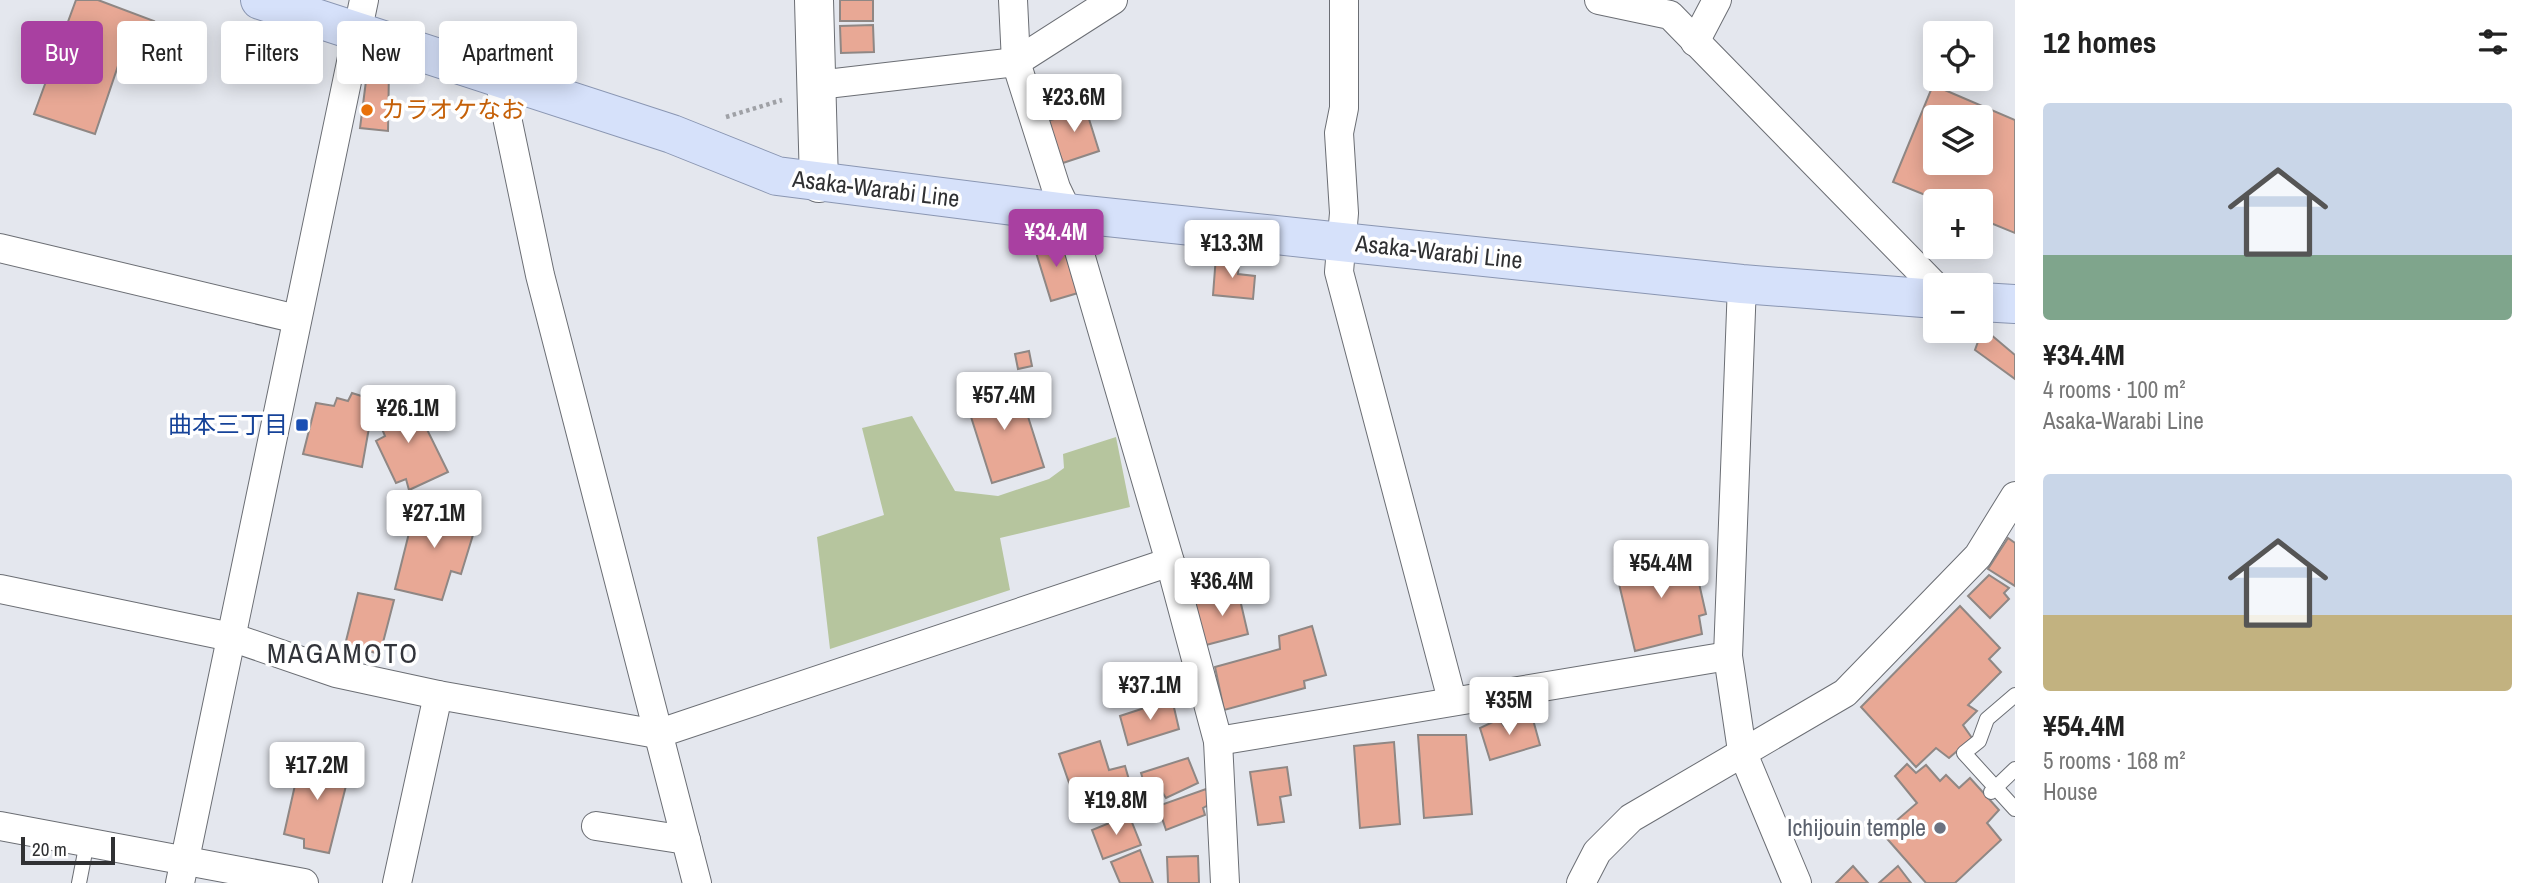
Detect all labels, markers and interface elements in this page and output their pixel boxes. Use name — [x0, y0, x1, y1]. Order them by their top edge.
chip: Buy — [21, 21, 103, 84]
chip: Rent — [117, 21, 207, 84]
chip: Filters — [221, 21, 323, 84]
chip: New — [337, 21, 425, 84]
chip: Apartment — [439, 21, 577, 84]
map controls — [1923, 21, 1993, 343]
button: locate — [1923, 21, 1993, 91]
text: 12 homes — [2043, 22, 2157, 62]
icon: filters — [2474, 23, 2512, 61]
pin: ¥23.6M — [1017, 74, 1131, 134]
text: ¥23.6M — [1043, 81, 1105, 112]
place label: カラオケなお — [381, 93, 525, 125]
marker: カラオケなお — [359, 102, 375, 118]
button: layers — [1923, 105, 1993, 175]
icon: home — [2215, 149, 2341, 275]
street label: Asaka-Warabi Line — [790, 162, 961, 214]
button: + — [1923, 189, 1993, 259]
pin: ¥34.4M — [999, 210, 1113, 269]
text: ¥34.4M — [1025, 216, 1087, 247]
pin: ¥13.3M — [1175, 220, 1289, 280]
street label: Asaka-Warabi Line — [1353, 226, 1524, 276]
text: ¥13.3M — [1201, 227, 1263, 258]
button: − — [1923, 273, 1993, 343]
text: ¥34.4M — [2043, 334, 2125, 374]
pin: ¥57.4M — [947, 372, 1061, 432]
text: 4 rooms · 100 m² — [2043, 374, 2186, 405]
text: ¥57.4M — [973, 379, 1035, 410]
pin: ¥26.1M — [351, 386, 465, 445]
text: ¥26.1M — [377, 392, 439, 423]
text: Asaka-Warabi Line — [2043, 405, 2204, 436]
place label: 曲本三丁目 — [168, 408, 288, 440]
marker: 曲本三丁目 — [294, 417, 310, 433]
pin: ¥27.1M — [377, 490, 491, 550]
text: ¥27.1M — [403, 497, 465, 528]
icon: home — [2215, 520, 2341, 646]
pin: ¥54.4M — [1604, 540, 1718, 600]
text: ¥54.4M — [1630, 547, 1692, 578]
pin: ¥36.4M — [1165, 558, 1279, 618]
text: ¥36.4M — [1191, 565, 1253, 596]
district label: MAGAMOTO — [267, 634, 419, 672]
pin: ¥37.1M — [1093, 662, 1207, 722]
text: ¥37.1M — [1119, 669, 1181, 700]
pin: ¥35M — [1468, 678, 1550, 737]
text: ¥35M — [1485, 684, 1533, 715]
text: ¥54.4M — [2043, 705, 2125, 745]
pin: ¥17.2M — [260, 742, 374, 802]
text: 5 rooms · 168 m² — [2043, 745, 2186, 776]
text: ¥17.2M — [286, 749, 348, 780]
text: House — [2043, 776, 2098, 807]
pin: ¥19.8M — [1059, 778, 1173, 837]
text: ¥19.8M — [1085, 784, 1147, 815]
place label: Ichijouin temple — [1787, 811, 1926, 843]
marker: Ichijouin temple — [1932, 820, 1948, 836]
scale bar — [21, 834, 116, 866]
text: 20 m — [32, 836, 67, 862]

